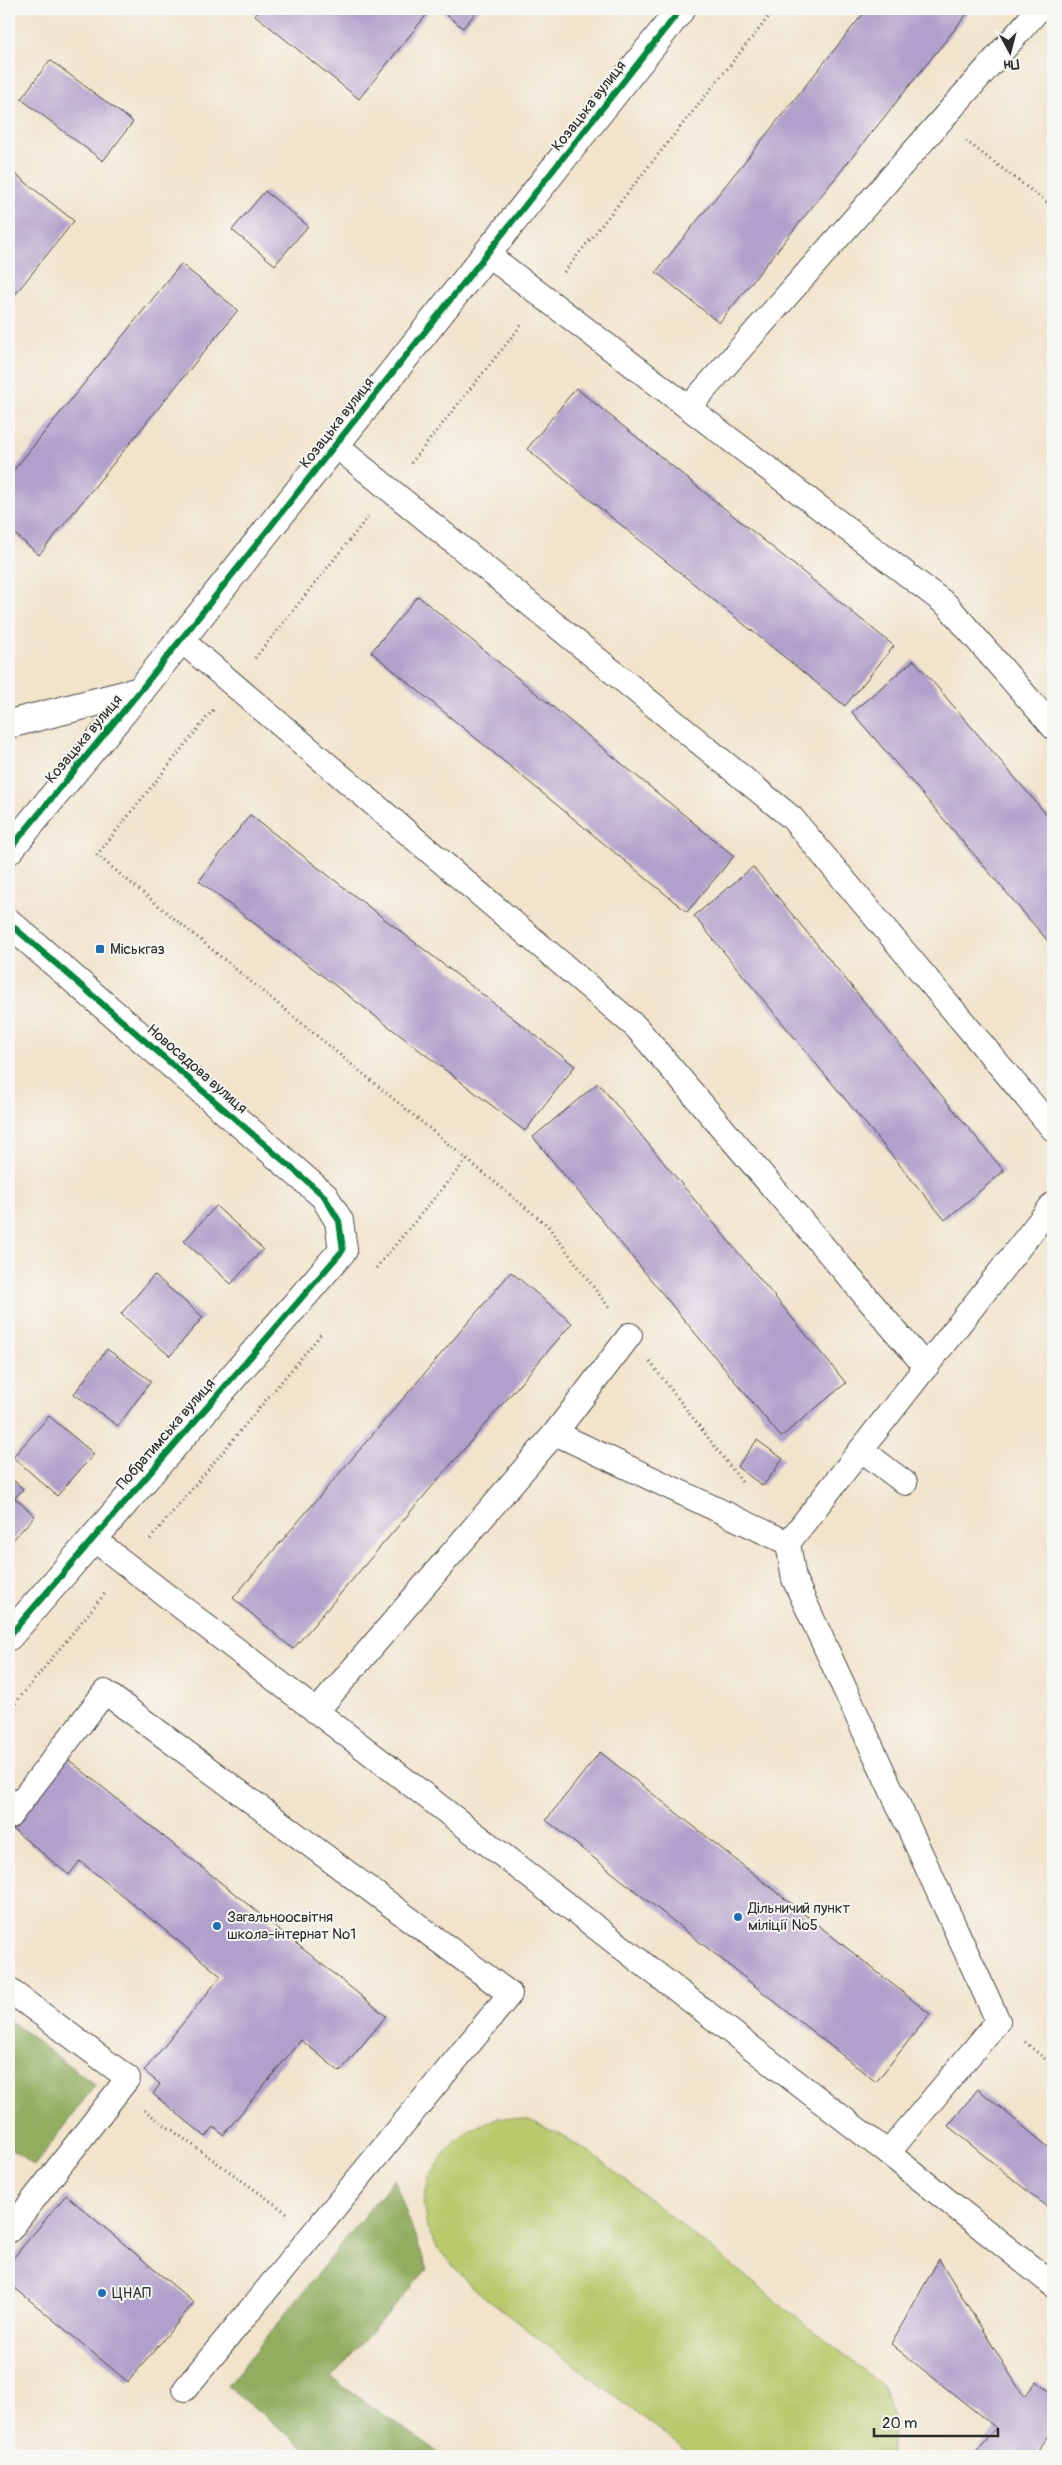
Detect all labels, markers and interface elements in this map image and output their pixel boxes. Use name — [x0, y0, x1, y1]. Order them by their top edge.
north arrow — [984, 28, 1034, 78]
text: Пн — [1003, 55, 1020, 74]
street label: Козацька вулиця — [548, 57, 630, 155]
street label: Козацька вулиця — [296, 374, 378, 472]
street label: Козацька вулиця — [41, 691, 127, 787]
place label: Міськгаз — [110, 940, 165, 959]
marker: Міськгаз — [94, 943, 106, 955]
street label: Новосадова вулиця — [143, 1020, 251, 1118]
street label: Побратимська вулиця — [113, 1375, 219, 1493]
place label: Дільничий пункт міліції №5 — [747, 1899, 851, 1935]
place label: Загальноосвітня школа-інтернат №1 — [227, 1908, 356, 1944]
marker: Дільничий пункт міліції №5 — [732, 1911, 744, 1923]
marker: Загальноосвітня школа-інтернат №1 — [211, 1920, 223, 1932]
place label: ЦНАП — [112, 2284, 151, 2303]
marker: ЦНАП — [96, 2287, 108, 2299]
scale bar — [874, 2405, 998, 2437]
text: 20 m — [882, 2414, 917, 2433]

